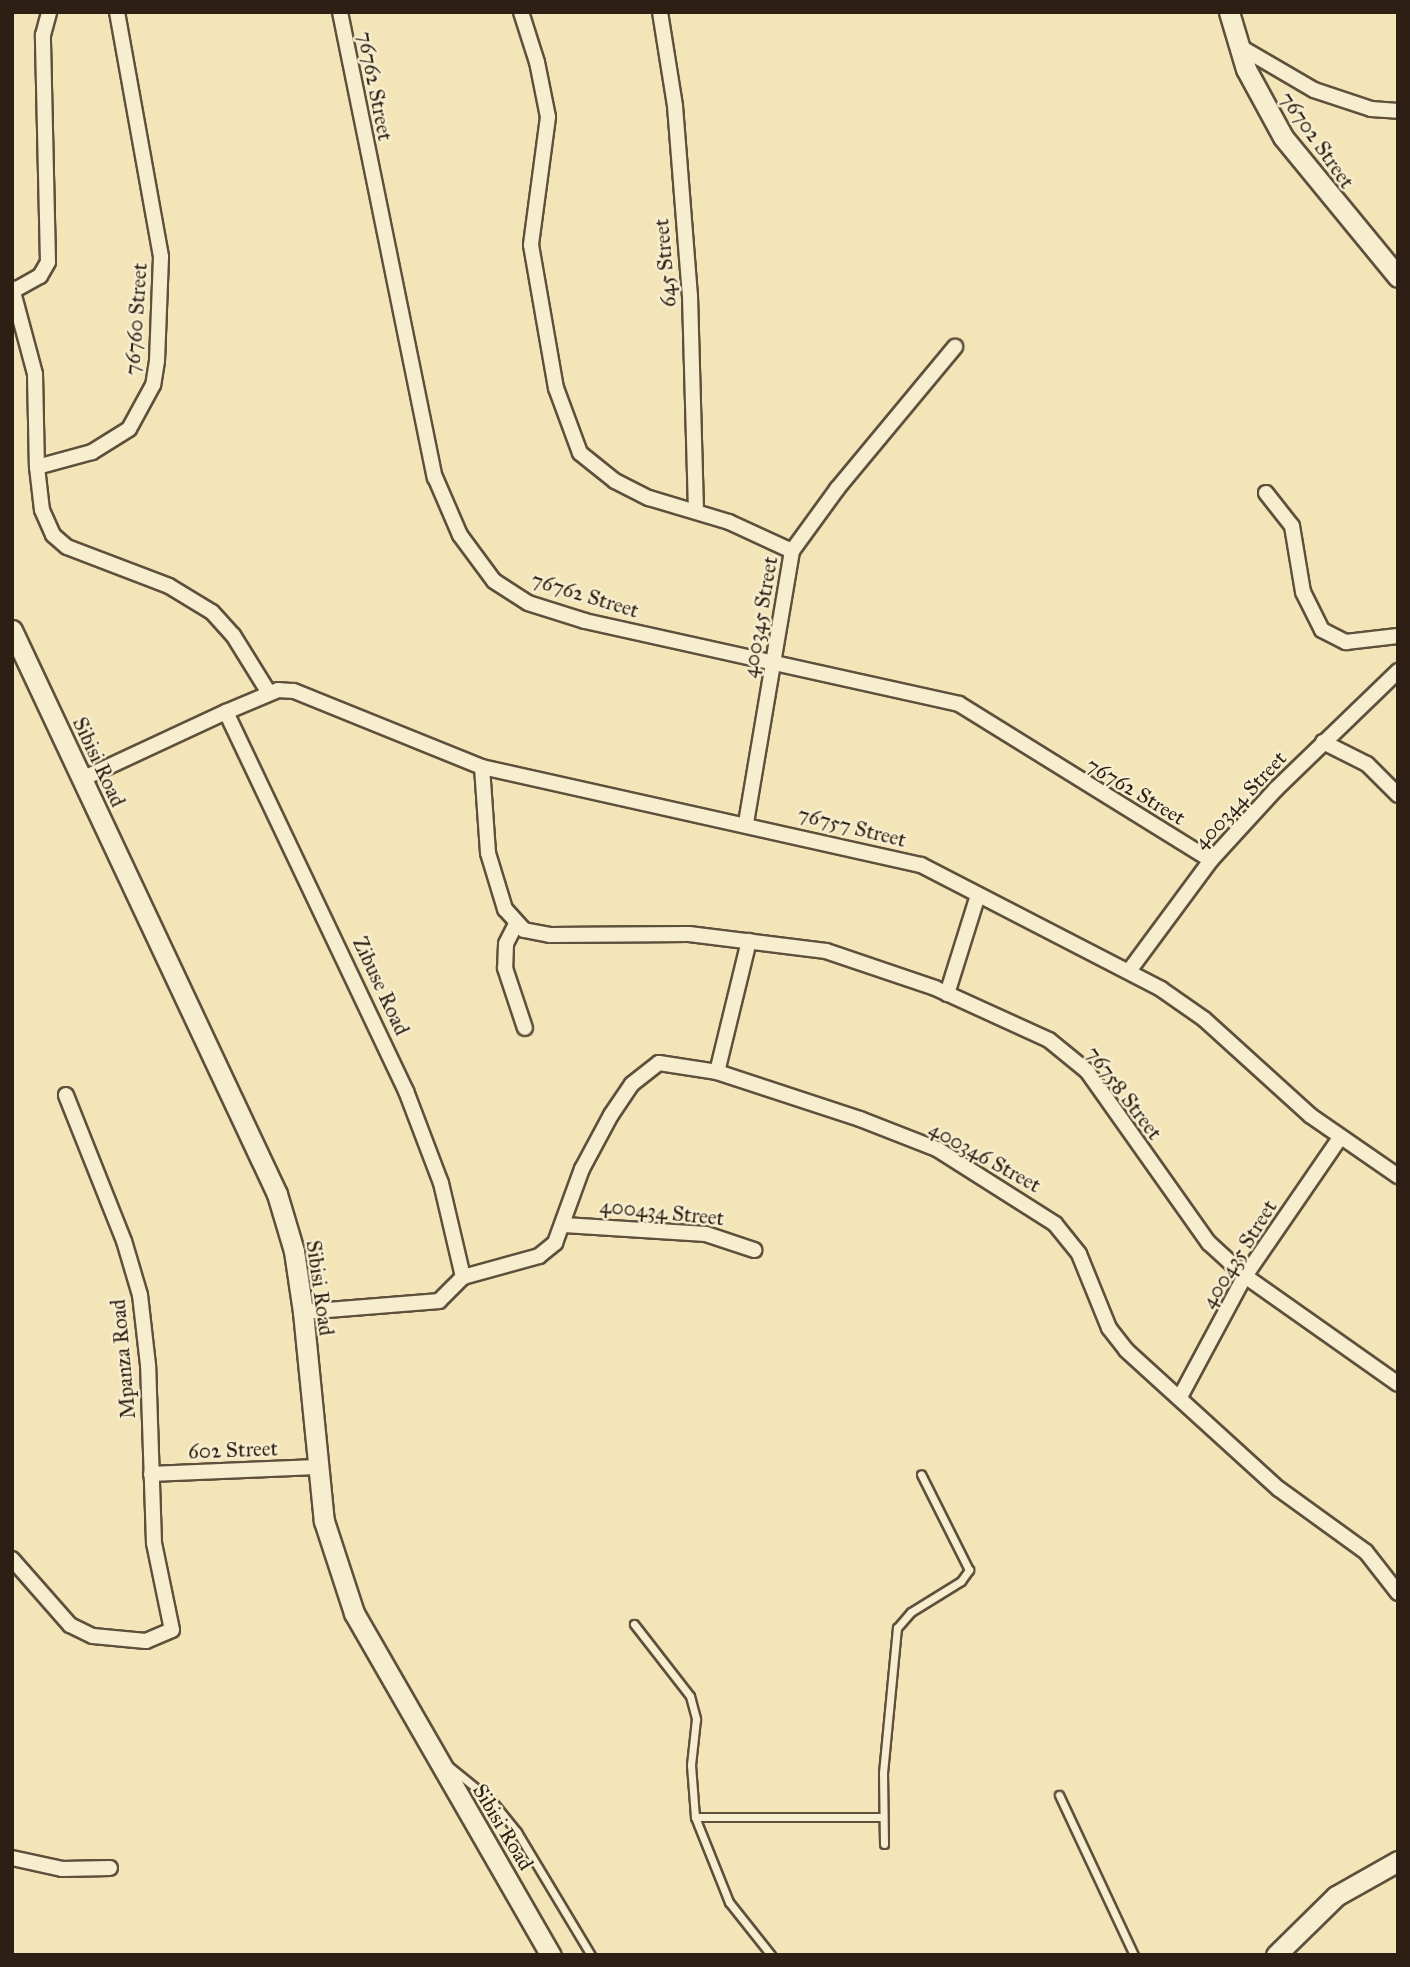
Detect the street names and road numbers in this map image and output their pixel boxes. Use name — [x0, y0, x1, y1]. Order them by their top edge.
street label: 76762 Street — [352, 29, 398, 143]
street label: 76702 Street — [1274, 87, 1360, 193]
street label: 645 Street — [649, 218, 681, 308]
street label: 76760 Street — [119, 262, 153, 376]
street label: 400345 Street — [737, 554, 783, 680]
street label: 76762 Street — [528, 567, 642, 623]
street label: Sibisi Road — [67, 713, 131, 811]
street label: 400344 Street — [1188, 746, 1292, 854]
street label: 76762 Street — [1082, 752, 1190, 830]
street label: 76757 Street — [795, 801, 909, 853]
street label: Zibuse Road — [347, 933, 415, 1039]
street label: 76758 Street — [1081, 1041, 1167, 1145]
street label: 400346 Street — [925, 1116, 1045, 1198]
street label: 400434 Street — [599, 1193, 725, 1231]
street label: 400435 Street — [1196, 1195, 1282, 1313]
street label: Sibisi Road — [301, 1239, 339, 1337]
street label: Mpanza Road — [105, 1298, 141, 1420]
street label: 602 Street — [188, 1436, 278, 1464]
street label: Sibisi Road — [467, 1779, 539, 1875]

